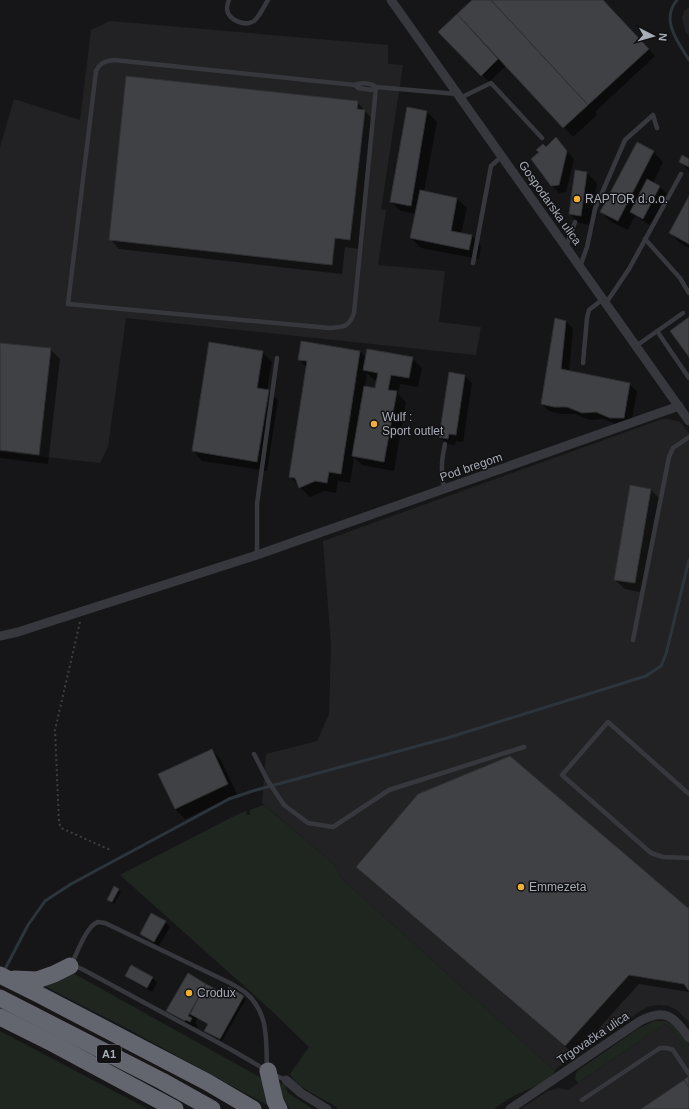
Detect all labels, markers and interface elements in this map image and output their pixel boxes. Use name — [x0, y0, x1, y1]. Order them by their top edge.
north arrow — [633, 16, 673, 56]
text: N — [657, 32, 669, 42]
street label: Gospodarska ulica — [516, 158, 584, 248]
place label: RAPTOR d.o.o. — [585, 192, 668, 206]
marker: RAPTOR d.o.o. — [572, 194, 582, 204]
place label: Wulf : Sport outlet — [382, 410, 444, 438]
marker: Wulf : Sport outlet — [369, 419, 379, 429]
street label: Pod bregom — [438, 450, 504, 484]
place label: Emmezeta — [529, 880, 587, 894]
marker: Emmezeta — [516, 882, 526, 892]
place label: Crodux — [197, 986, 236, 1000]
marker: Crodux — [184, 988, 194, 998]
street label: Trgovačka ulica — [554, 1009, 632, 1067]
road number: A1 — [97, 1045, 121, 1063]

